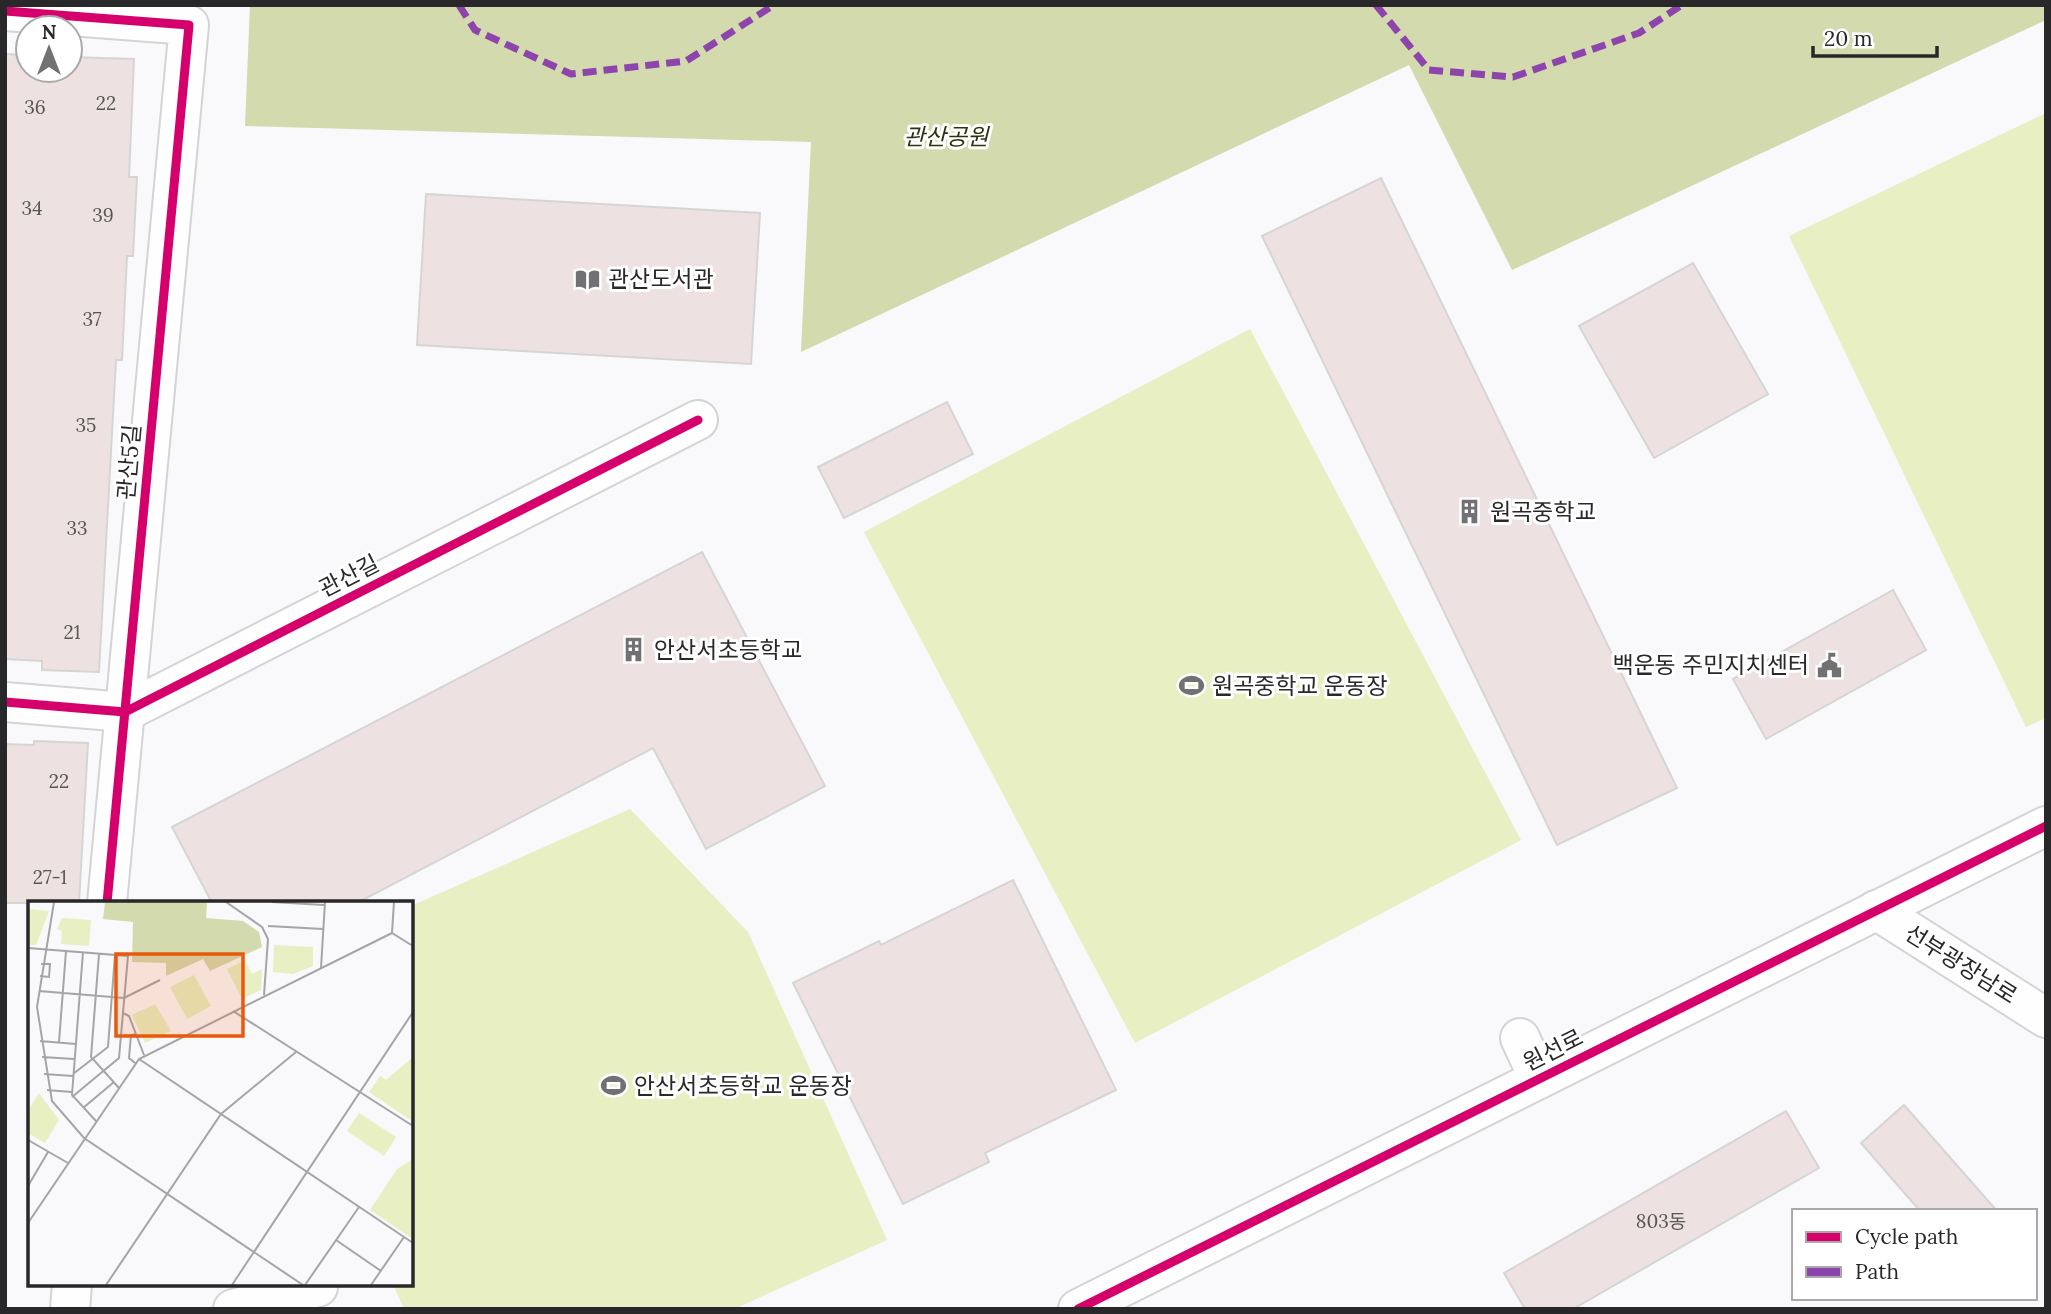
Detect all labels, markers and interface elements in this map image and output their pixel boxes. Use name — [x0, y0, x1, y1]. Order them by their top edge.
north arrow — [14, 14, 84, 84]
scale bar — [1813, 14, 1937, 58]
text: N — [42, 20, 57, 44]
text: 20 m — [1824, 25, 1873, 52]
house number: 22 — [96, 91, 116, 115]
house number: 36 — [24, 95, 46, 119]
park label: 관산공원 — [904, 122, 990, 151]
house number: 34 — [22, 196, 42, 220]
house number: 39 — [92, 203, 114, 227]
place label: 관산도서관 — [608, 264, 714, 293]
library icon: 관산도서관 — [574, 265, 602, 293]
house number: 37 — [83, 307, 102, 331]
house number: 35 — [76, 413, 96, 437]
street label: 관산5길 — [111, 423, 146, 501]
place label: 원곡중학교 — [1490, 497, 1596, 526]
building icon: 원곡중학교 — [1456, 498, 1484, 526]
house number: 33 — [66, 516, 88, 540]
street label: 관산길 — [314, 548, 384, 603]
house number: 21 — [63, 620, 81, 644]
place label: 안산서초등학교 — [654, 635, 802, 664]
building icon: 안산서초등학교 — [620, 636, 648, 664]
place label: 백운동 주민지치센터 — [1613, 650, 1809, 679]
public building icon: 백운동 주민지치센터 — [1815, 651, 1843, 679]
place label: 원곡중학교 운동장 — [1212, 671, 1387, 700]
sports icon: 원곡중학교 운동장 — [1178, 672, 1206, 700]
house number: 22 — [49, 769, 69, 793]
house number: 27-1 — [33, 865, 67, 889]
inset map — [28, 901, 413, 1286]
street label: 선부광장남로 — [1900, 918, 2023, 1010]
street label: 원선로 — [1518, 1022, 1588, 1077]
place label: 안산서초등학교 운동장 — [634, 1071, 852, 1100]
sports icon: 안산서초등학교 운동장 — [600, 1072, 628, 1100]
house number: 803동 — [1636, 1209, 1686, 1233]
legend — [1792, 1209, 2037, 1300]
text: Cycle path — [1855, 1223, 1958, 1250]
text: Path — [1855, 1258, 1899, 1285]

